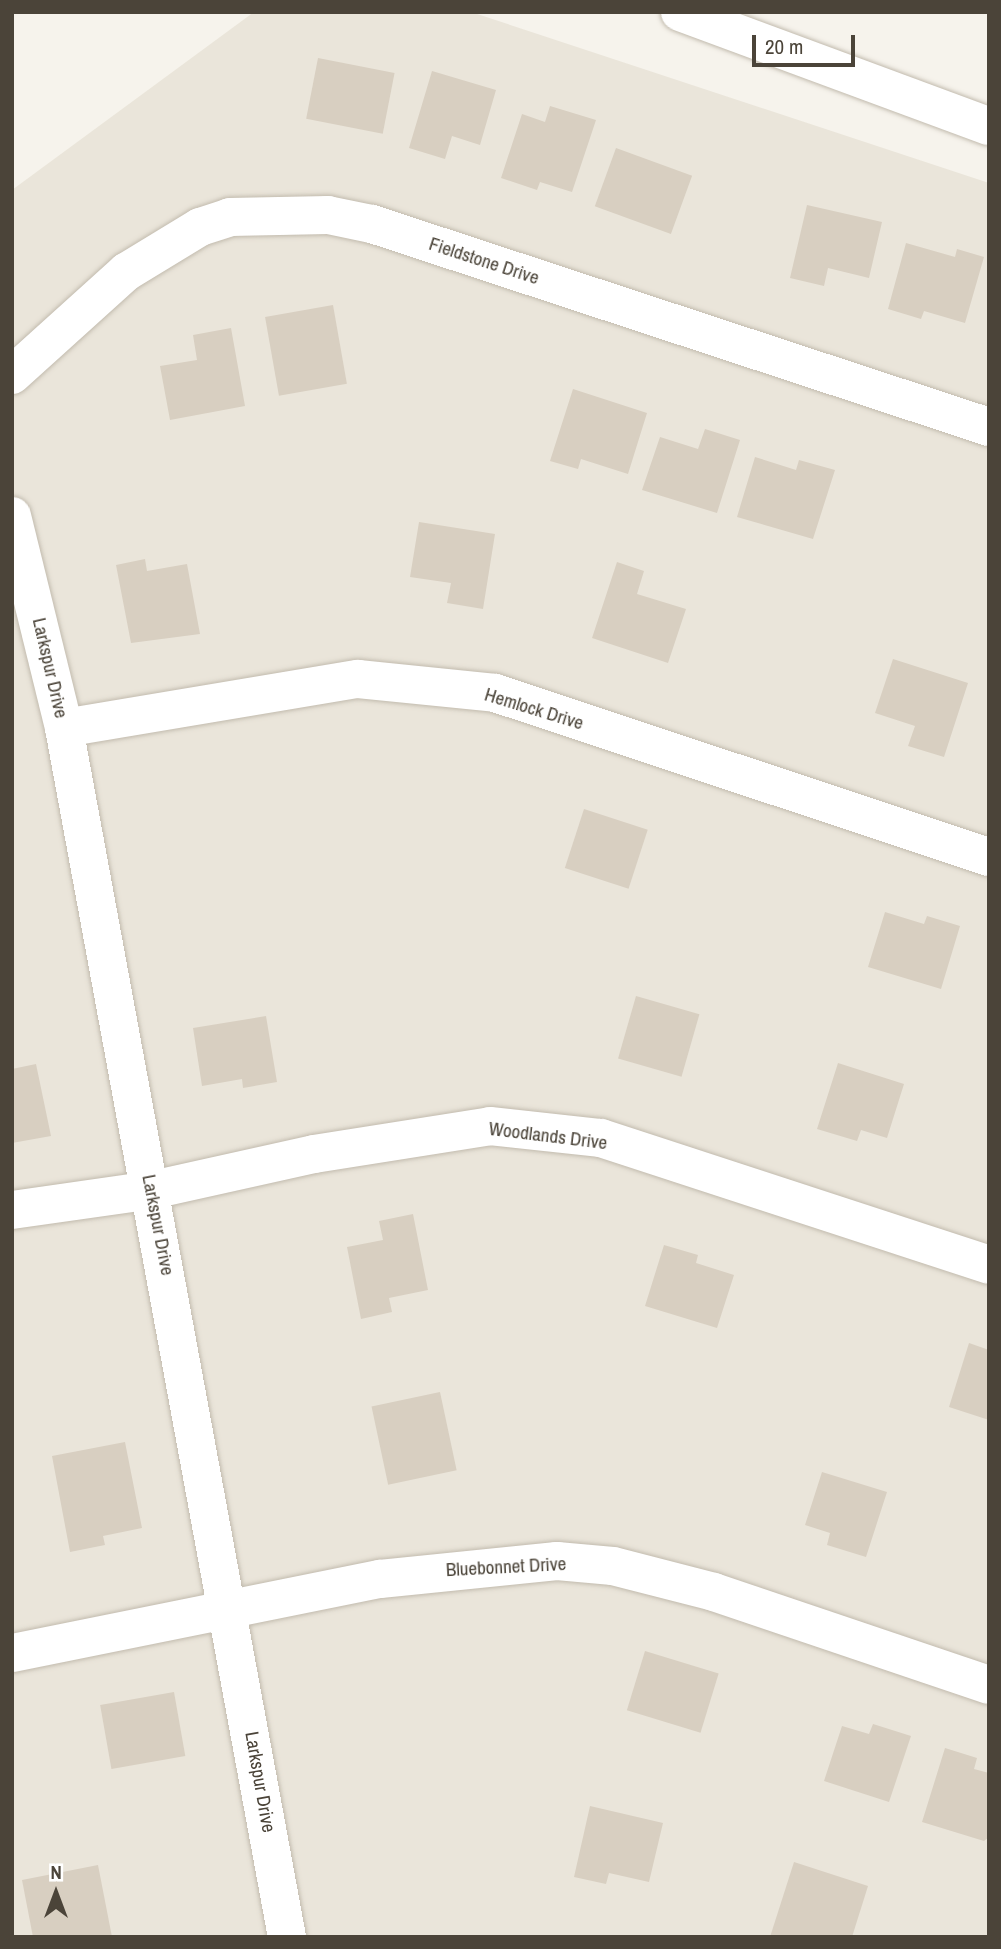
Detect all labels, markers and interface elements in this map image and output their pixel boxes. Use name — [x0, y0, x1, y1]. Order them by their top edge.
scale bar — [756, 21, 859, 65]
text: 20 m — [765, 32, 803, 61]
street label: Fieldstone Drive — [426, 232, 542, 290]
street label: Larkspur Drive — [27, 616, 73, 720]
street label: Hemlock Drive — [482, 683, 586, 735]
street label: Woodlands Drive — [487, 1117, 609, 1155]
street label: Larkspur Drive — [137, 1173, 179, 1277]
street label: Bluebonnet Drive — [445, 1552, 567, 1582]
street label: Larkspur Drive — [240, 1730, 280, 1834]
north arrow — [21, 1858, 91, 1928]
text: N — [50, 1859, 62, 1885]

